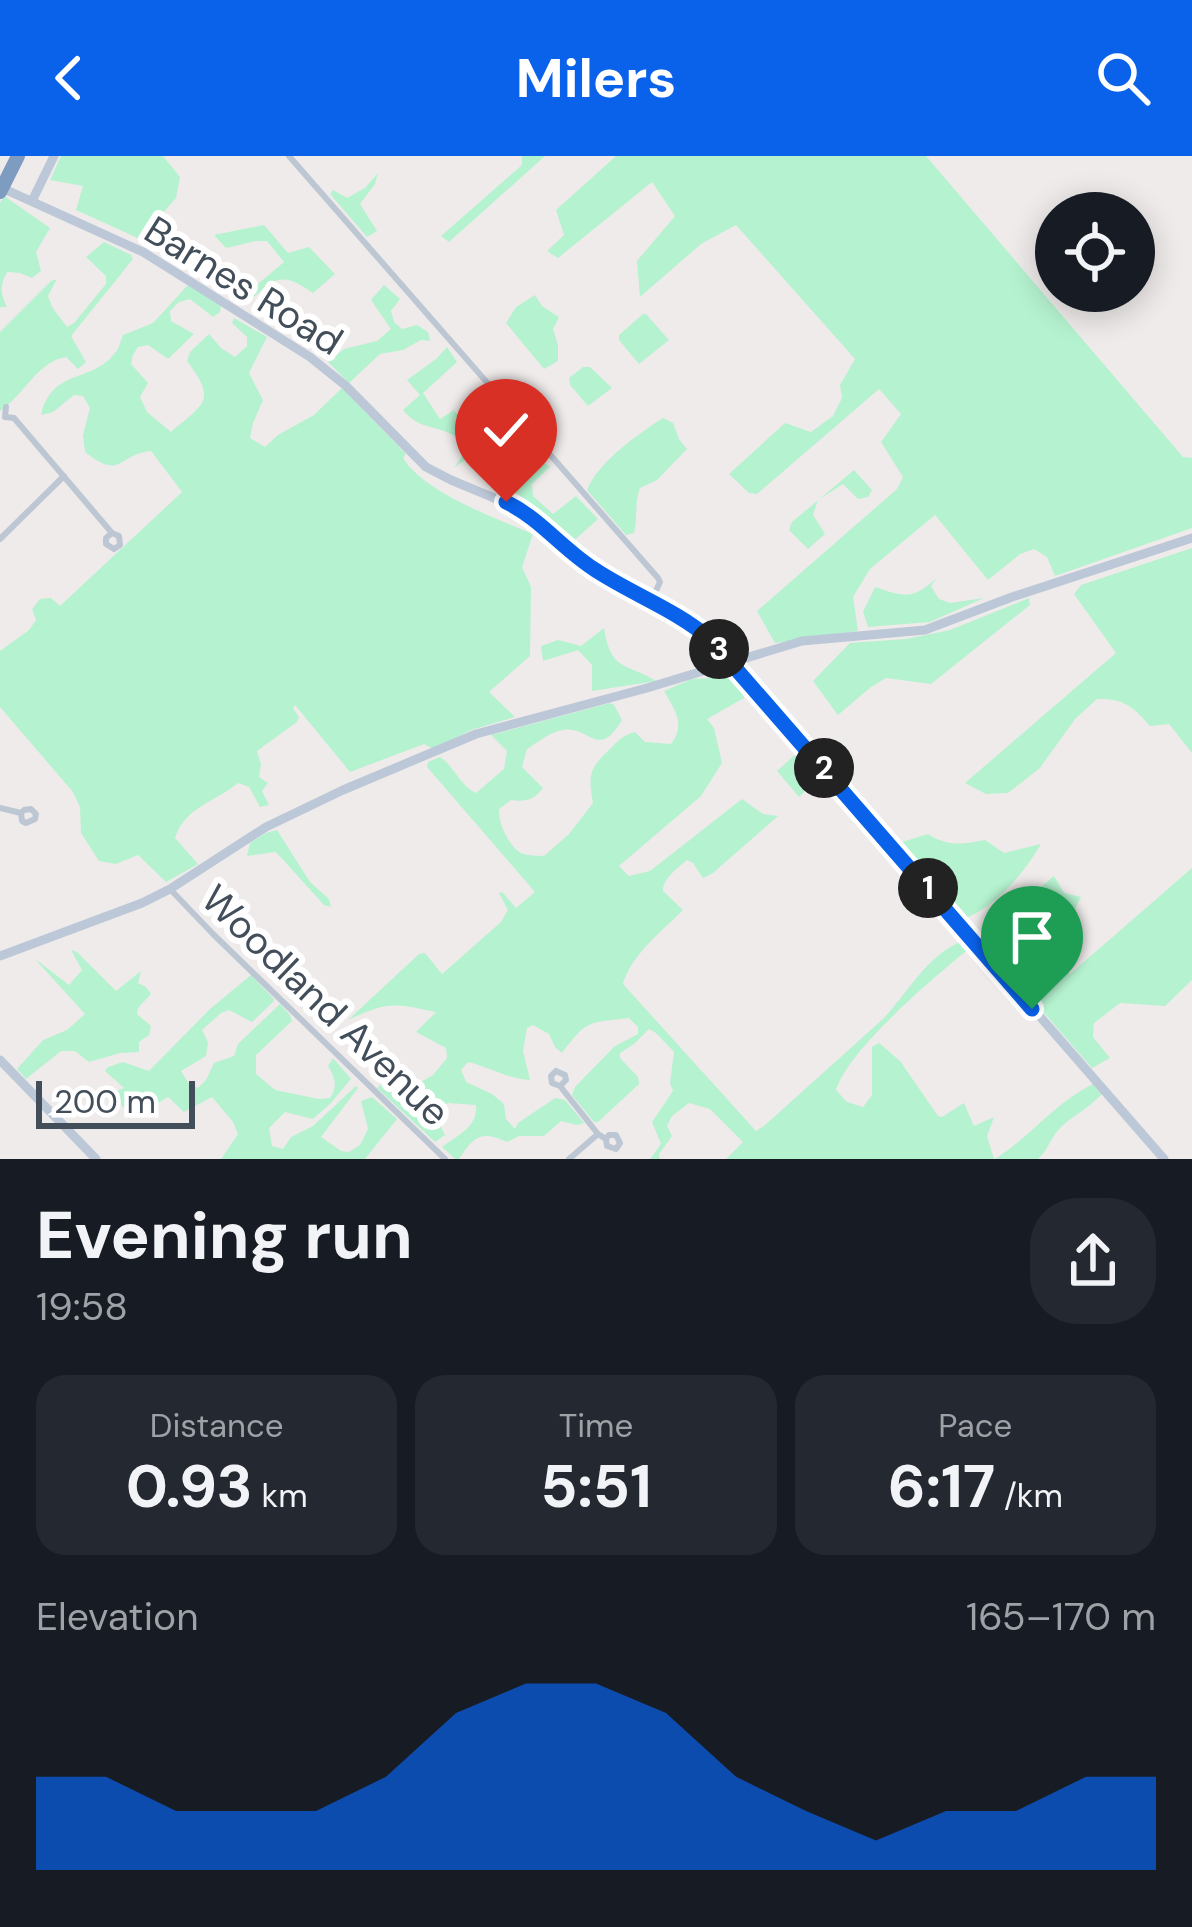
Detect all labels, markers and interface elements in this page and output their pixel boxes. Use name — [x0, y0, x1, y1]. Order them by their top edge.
text: Milers — [516, 43, 676, 114]
icon: back — [36, 45, 102, 111]
icon: search — [1090, 45, 1156, 111]
map controls — [1035, 192, 1155, 312]
button: locate — [1035, 192, 1155, 312]
street label: Barnes Road — [135, 204, 352, 367]
pin — [455, 379, 557, 502]
icon: check — [473, 397, 539, 463]
pin: 3 — [689, 619, 749, 679]
text: 3 — [709, 627, 729, 670]
pin: 2 — [794, 738, 854, 798]
text: 2 — [814, 746, 834, 789]
pin: 1 — [898, 858, 958, 918]
text: 1 — [922, 866, 934, 909]
street label: Woodland Avenue — [191, 874, 461, 1137]
pin — [981, 886, 1083, 1009]
icon: arrive — [999, 904, 1065, 970]
scale bar — [36, 1075, 195, 1128]
text: 200 m — [54, 1080, 156, 1123]
text: Evening run — [36, 1193, 413, 1278]
button: share — [1030, 1198, 1156, 1324]
text: 19:58 — [36, 1281, 128, 1332]
text: Distance — [150, 1404, 284, 1447]
text: Time — [559, 1404, 633, 1447]
text: Pace — [938, 1404, 1012, 1447]
text: 0.93 — [126, 1447, 253, 1526]
text: 5:51 — [540, 1447, 652, 1526]
text: 6:17 — [888, 1447, 995, 1526]
text: km — [253, 1474, 308, 1517]
text: /km — [995, 1474, 1063, 1517]
text: Elevation — [36, 1591, 199, 1642]
text: 165–170 m — [966, 1591, 1156, 1642]

